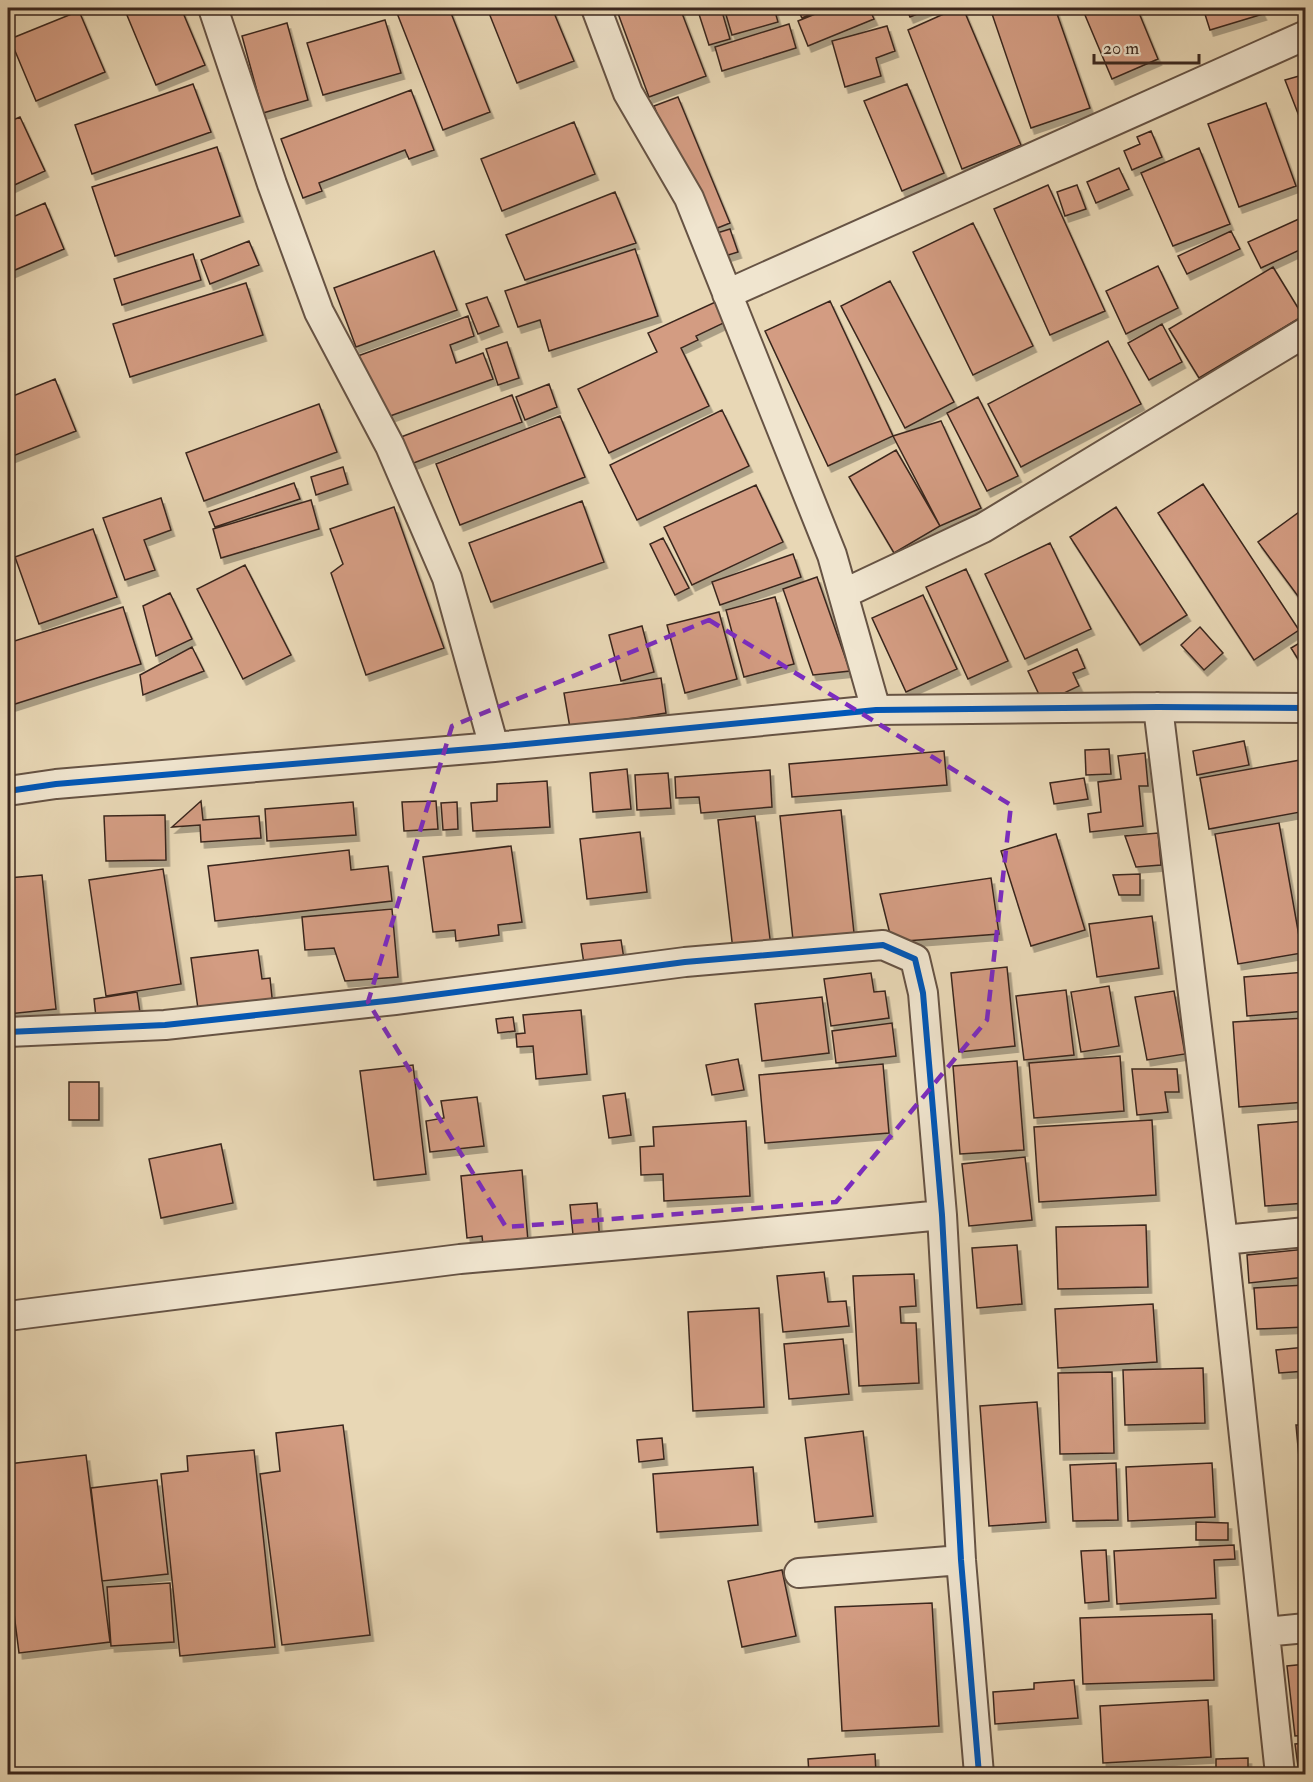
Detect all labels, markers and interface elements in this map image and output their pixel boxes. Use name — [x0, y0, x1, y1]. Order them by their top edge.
scale bar — [1094, 27, 1199, 65]
text: 20 m — [1103, 37, 1139, 60]

